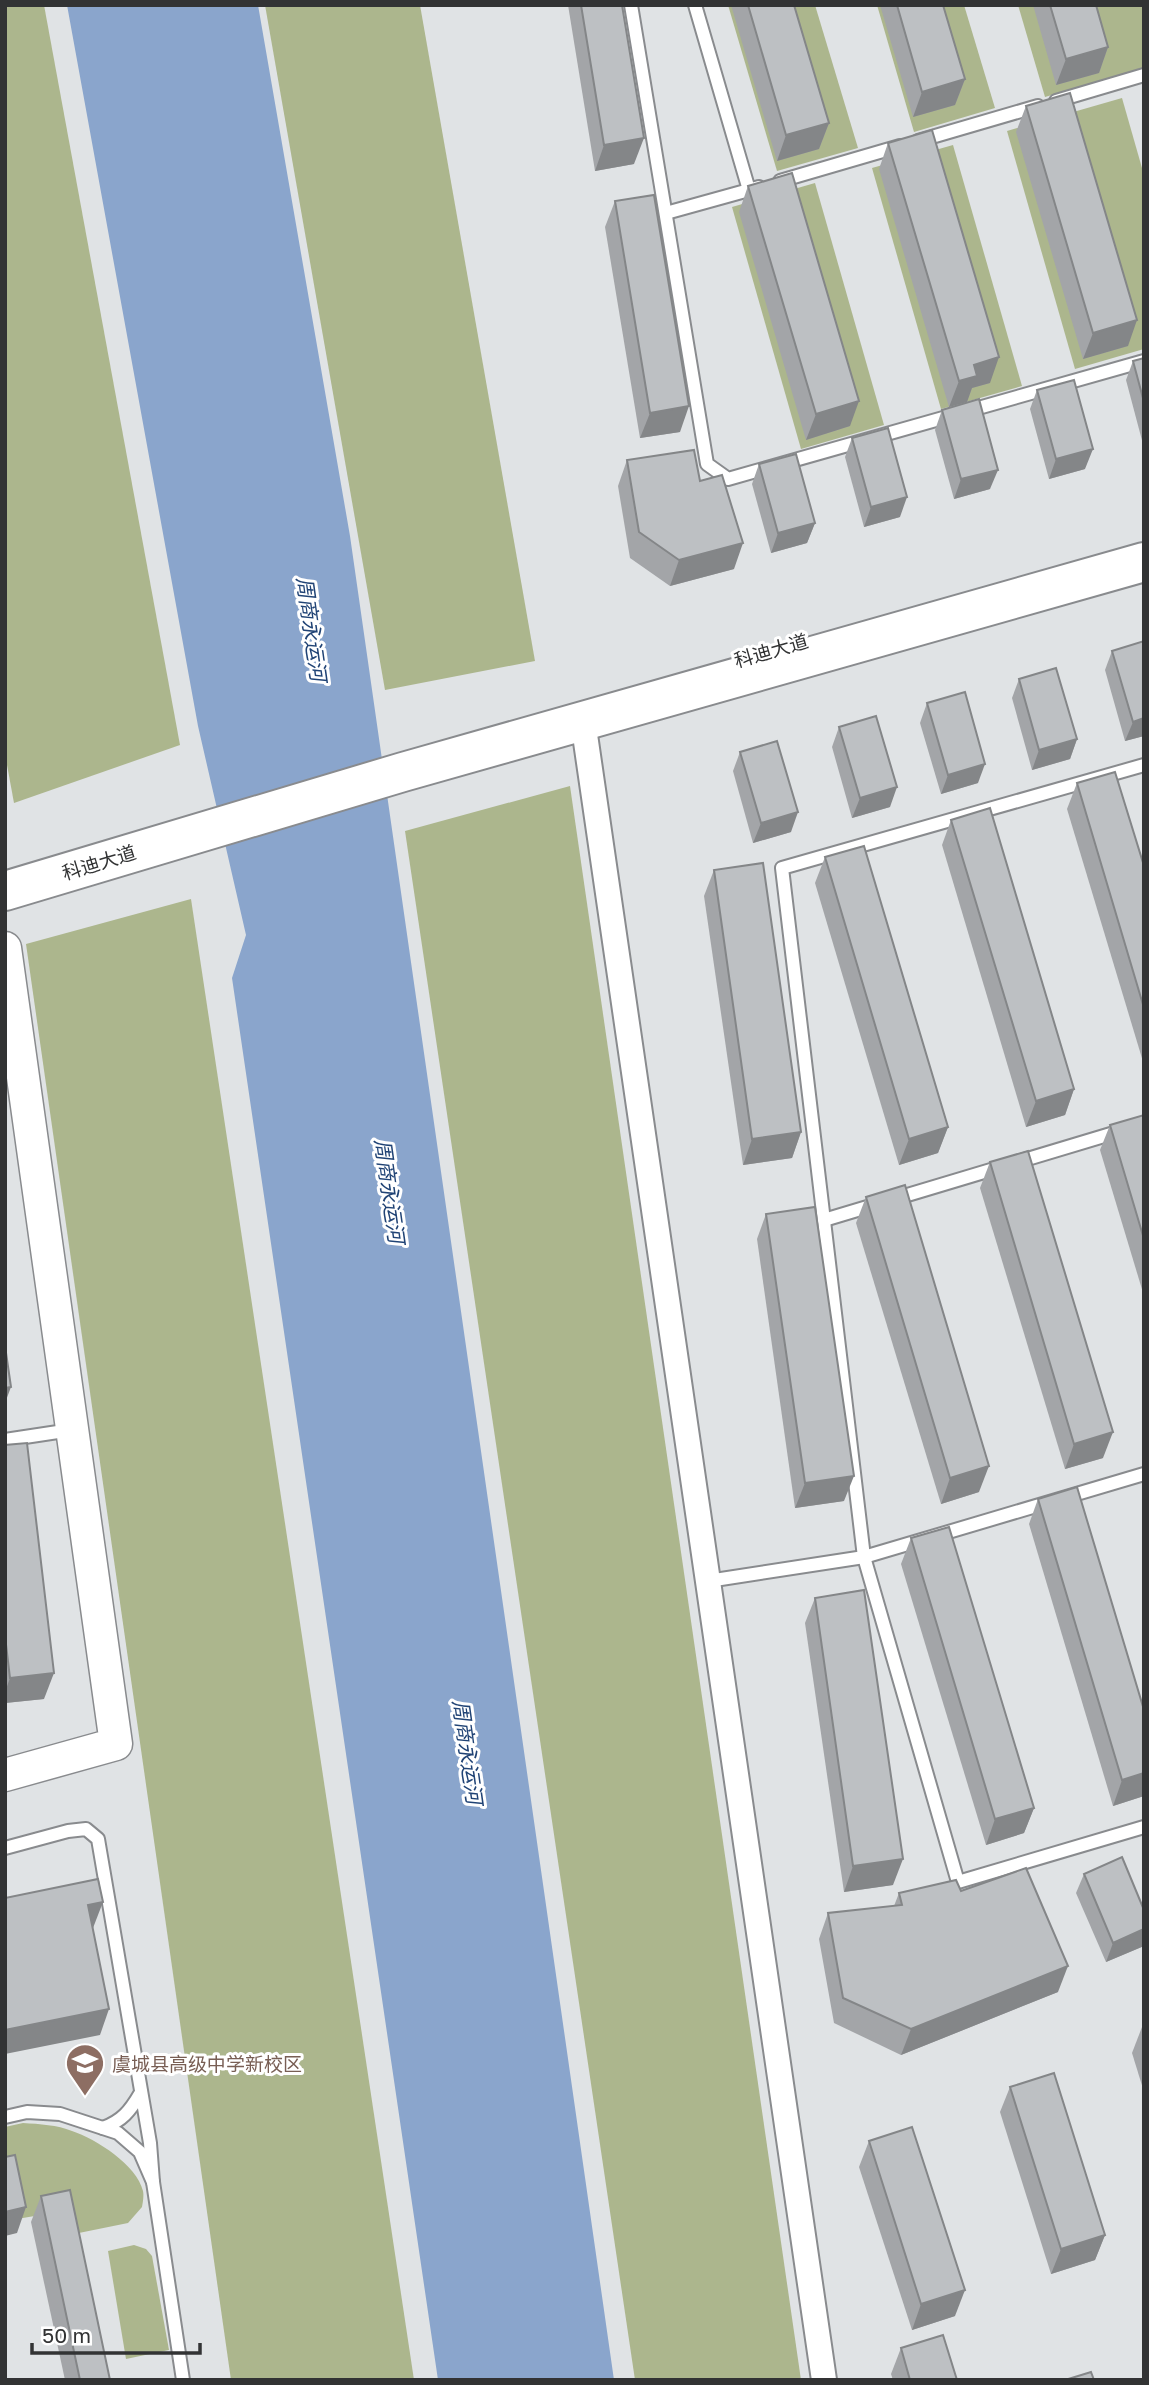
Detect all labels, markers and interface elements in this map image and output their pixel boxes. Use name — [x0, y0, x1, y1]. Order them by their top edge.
water label: 周商永运河 — [292, 575, 333, 687]
street label: 科迪大道 — [731, 628, 811, 672]
street label: 科迪大道 — [59, 840, 139, 884]
water label: 周商永运河 — [370, 1137, 411, 1249]
water label: 周商永运河 — [448, 1698, 489, 1810]
school or university icon: 虞城县高级中学新校区 — [64, 2042, 106, 2097]
place label: 虞城县高级中学新校区 — [112, 2052, 302, 2075]
scale bar — [32, 2312, 200, 2356]
text: 50 m — [42, 2322, 91, 2348]

